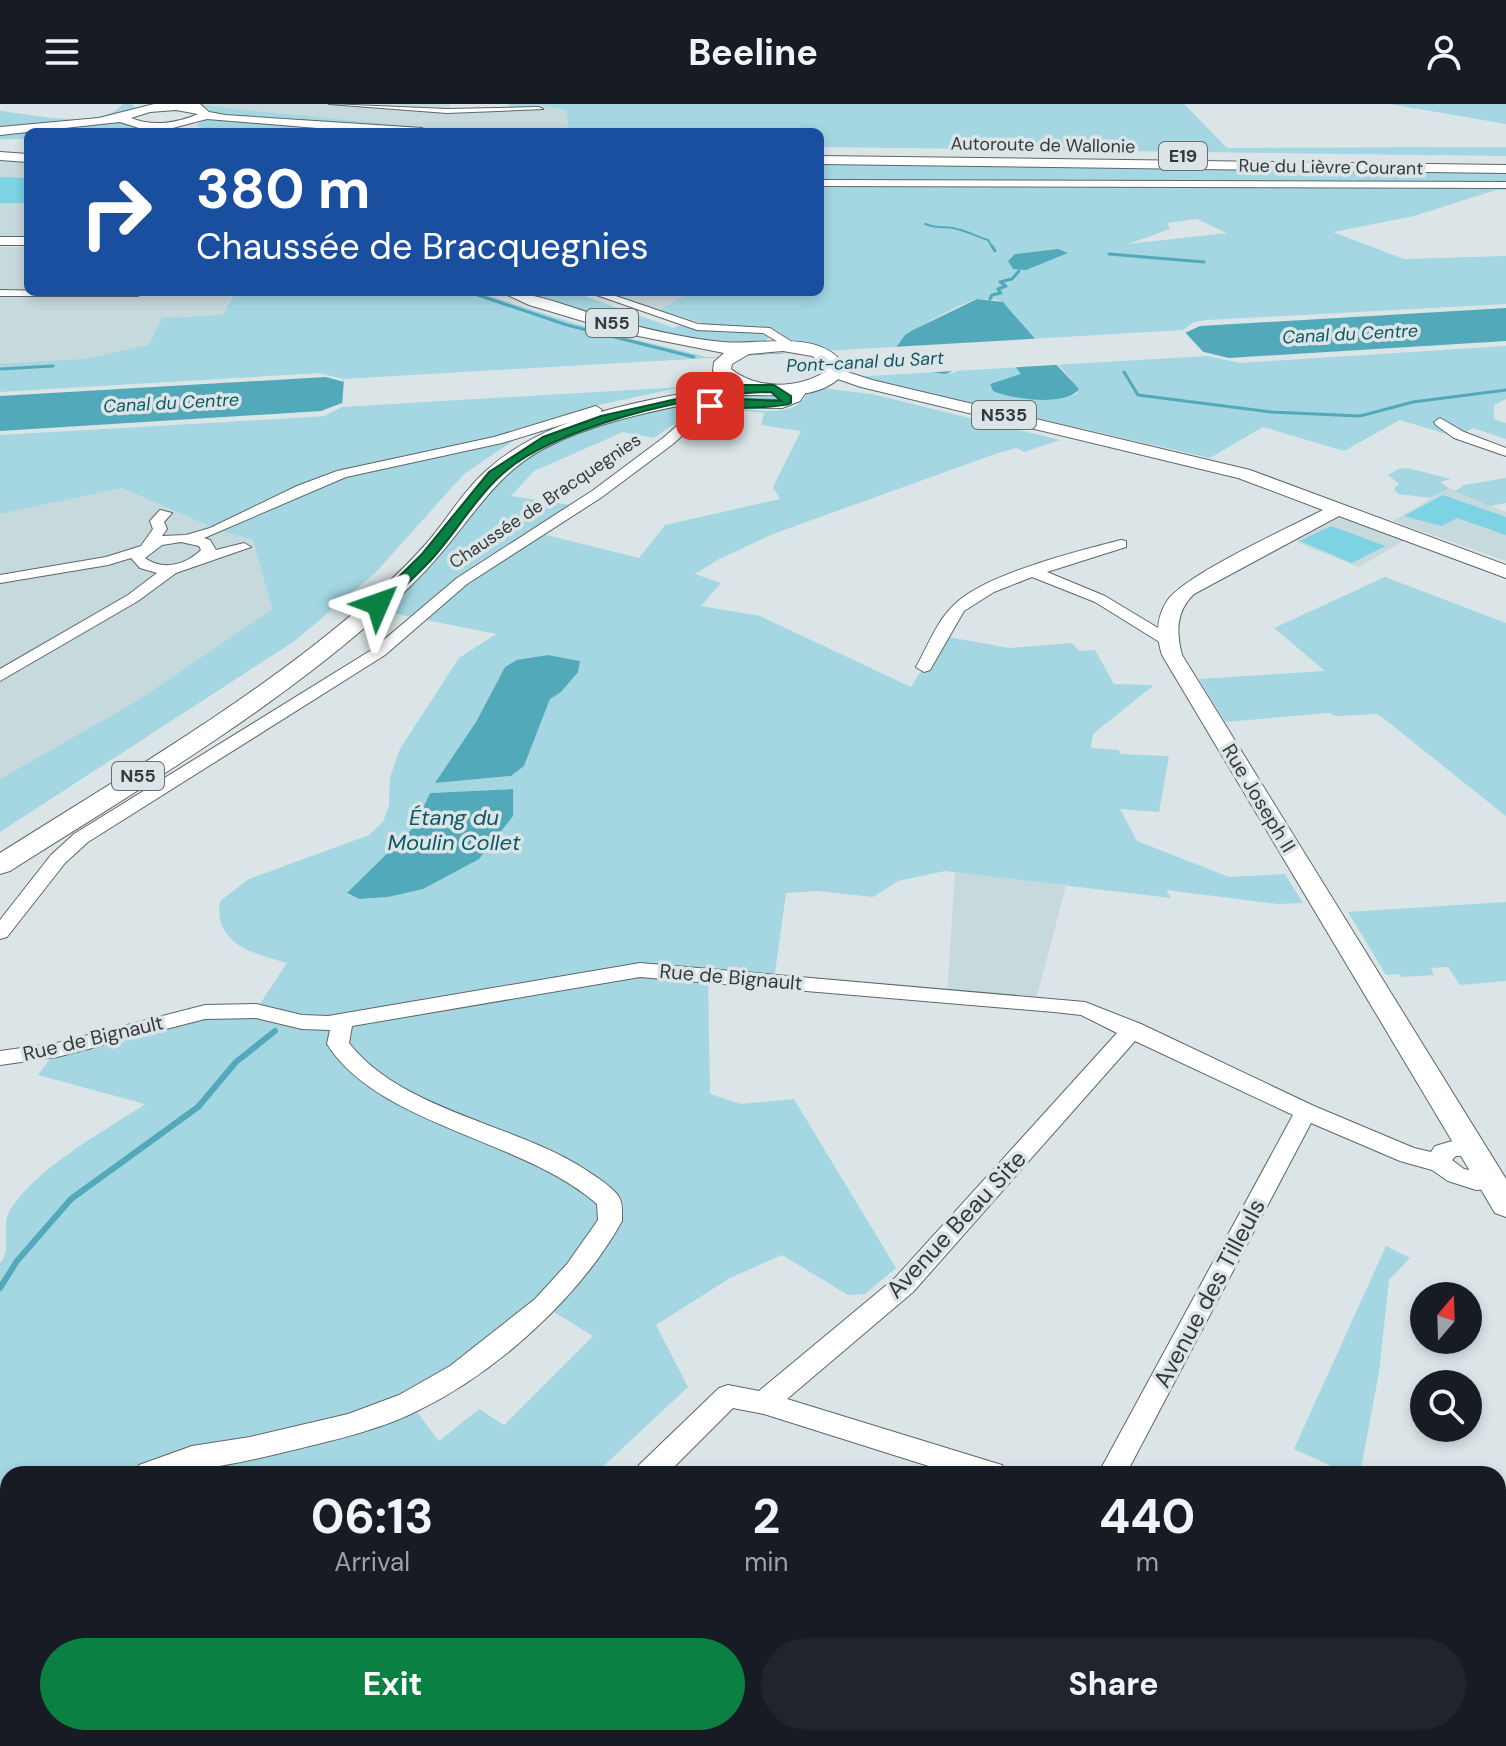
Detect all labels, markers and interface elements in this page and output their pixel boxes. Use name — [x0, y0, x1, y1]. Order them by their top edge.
text: Beeline — [688, 29, 818, 76]
icon: menu — [40, 30, 84, 74]
icon: person — [1422, 30, 1466, 74]
street label: Autoroute de Wallonie — [950, 131, 1136, 159]
road number: E19 — [1159, 142, 1207, 170]
text: 380 m — [196, 152, 371, 225]
street label: Rue du Lièvre Courant — [1238, 153, 1424, 181]
icon: right — [64, 160, 168, 264]
text: Chaussée de Bracquegnies — [196, 223, 649, 270]
road number: N55 — [586, 309, 638, 337]
water label: Canal du Centre — [1281, 318, 1419, 350]
water label: Pont-canal du Sart — [786, 346, 945, 378]
pin — [676, 372, 744, 440]
icon: arrive — [688, 384, 732, 428]
water label: Canal du Centre — [102, 387, 240, 419]
road number: N535 — [972, 401, 1036, 429]
street label: Chaussée de Bracquegnies — [444, 428, 646, 574]
position arrow — [336, 562, 420, 646]
street label: Rue Joseph II — [1216, 739, 1302, 857]
road number: N55 — [112, 762, 164, 790]
water label: Étang du Moulin Collet — [387, 803, 521, 857]
street label: Rue de Bignault — [658, 958, 804, 996]
street label: Rue de Bignault — [20, 1009, 166, 1067]
street label: Avenue Beau Site — [879, 1143, 1033, 1305]
street label: Avenue des Tilleuls — [1146, 1193, 1272, 1393]
north arrow — [1410, 1282, 1482, 1354]
map controls — [1410, 1282, 1482, 1442]
button: search — [1410, 1370, 1482, 1442]
text: 06:13 — [311, 1485, 433, 1548]
text: 2 — [752, 1485, 780, 1548]
text: 440 — [1099, 1485, 1195, 1548]
text: Arrival — [334, 1545, 410, 1579]
text: min — [744, 1545, 788, 1579]
text: m — [1136, 1545, 1159, 1579]
button: Exit — [40, 1638, 745, 1730]
button: Share — [761, 1638, 1466, 1730]

